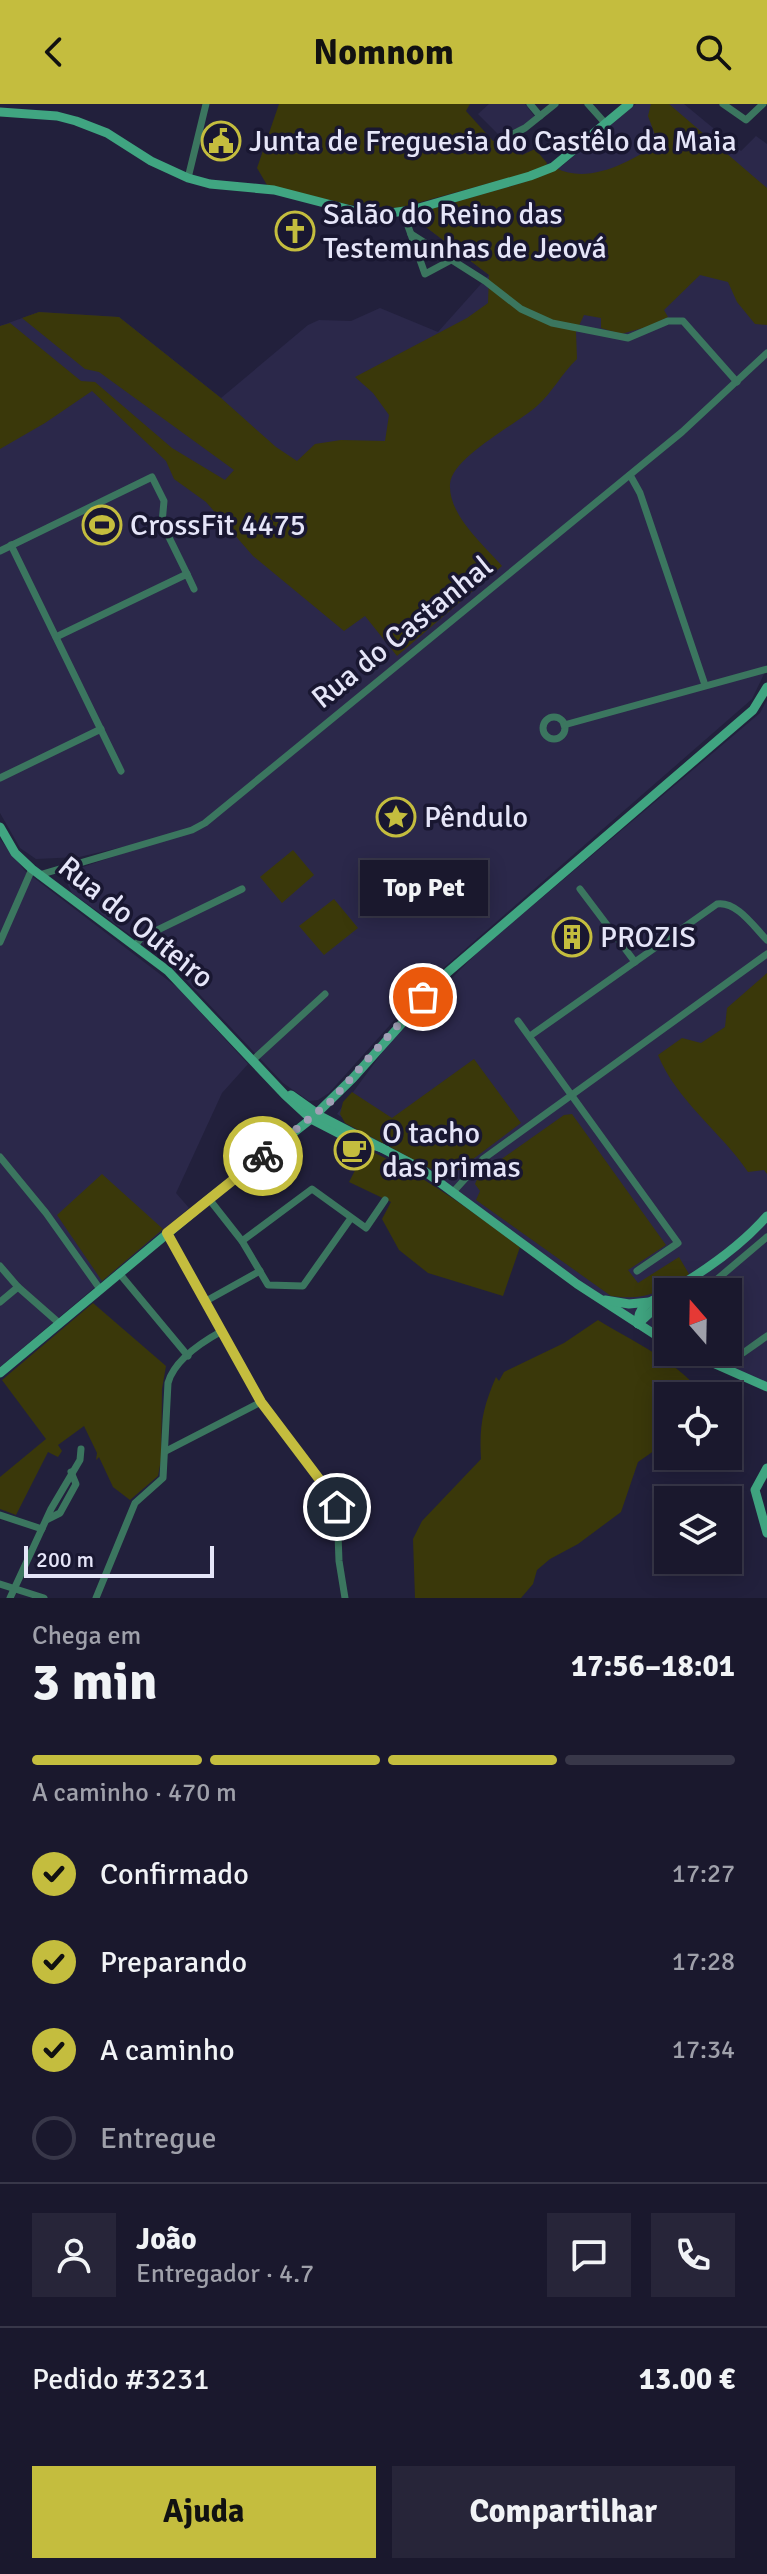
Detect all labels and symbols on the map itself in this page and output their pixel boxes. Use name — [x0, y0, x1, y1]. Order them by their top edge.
public building icon: Junta de Freguesia do Castêlo da Maia — [200, 120, 242, 162]
place label: Junta de Freguesia do Castêlo da Maia — [249, 123, 737, 160]
place label: Salão do Reino das Testemunhas de Jeová — [323, 196, 607, 267]
church icon: Salão do Reino das Testemunhas de Jeová — [274, 210, 316, 252]
sports icon: CrossFit 4475 — [81, 504, 123, 546]
place label: CrossFit 4475 — [130, 507, 306, 544]
street label: Rua do Castanhal — [304, 548, 500, 717]
place icon: Pêndulo — [375, 796, 417, 838]
place label: Pêndulo — [424, 799, 528, 836]
street label: Rua do Outeiro — [50, 848, 221, 996]
callout: Top Pet — [359, 861, 487, 917]
building icon: PROZIS — [551, 916, 593, 958]
place label: PROZIS — [600, 919, 696, 956]
pin — [389, 963, 457, 1031]
place label: O tacho das primas — [382, 1115, 521, 1186]
courier — [223, 1116, 303, 1196]
cafe icon: O tacho das primas — [333, 1129, 375, 1171]
north arrow — [654, 1278, 742, 1366]
pin — [303, 1473, 371, 1541]
scale bar — [24, 1542, 214, 1578]

